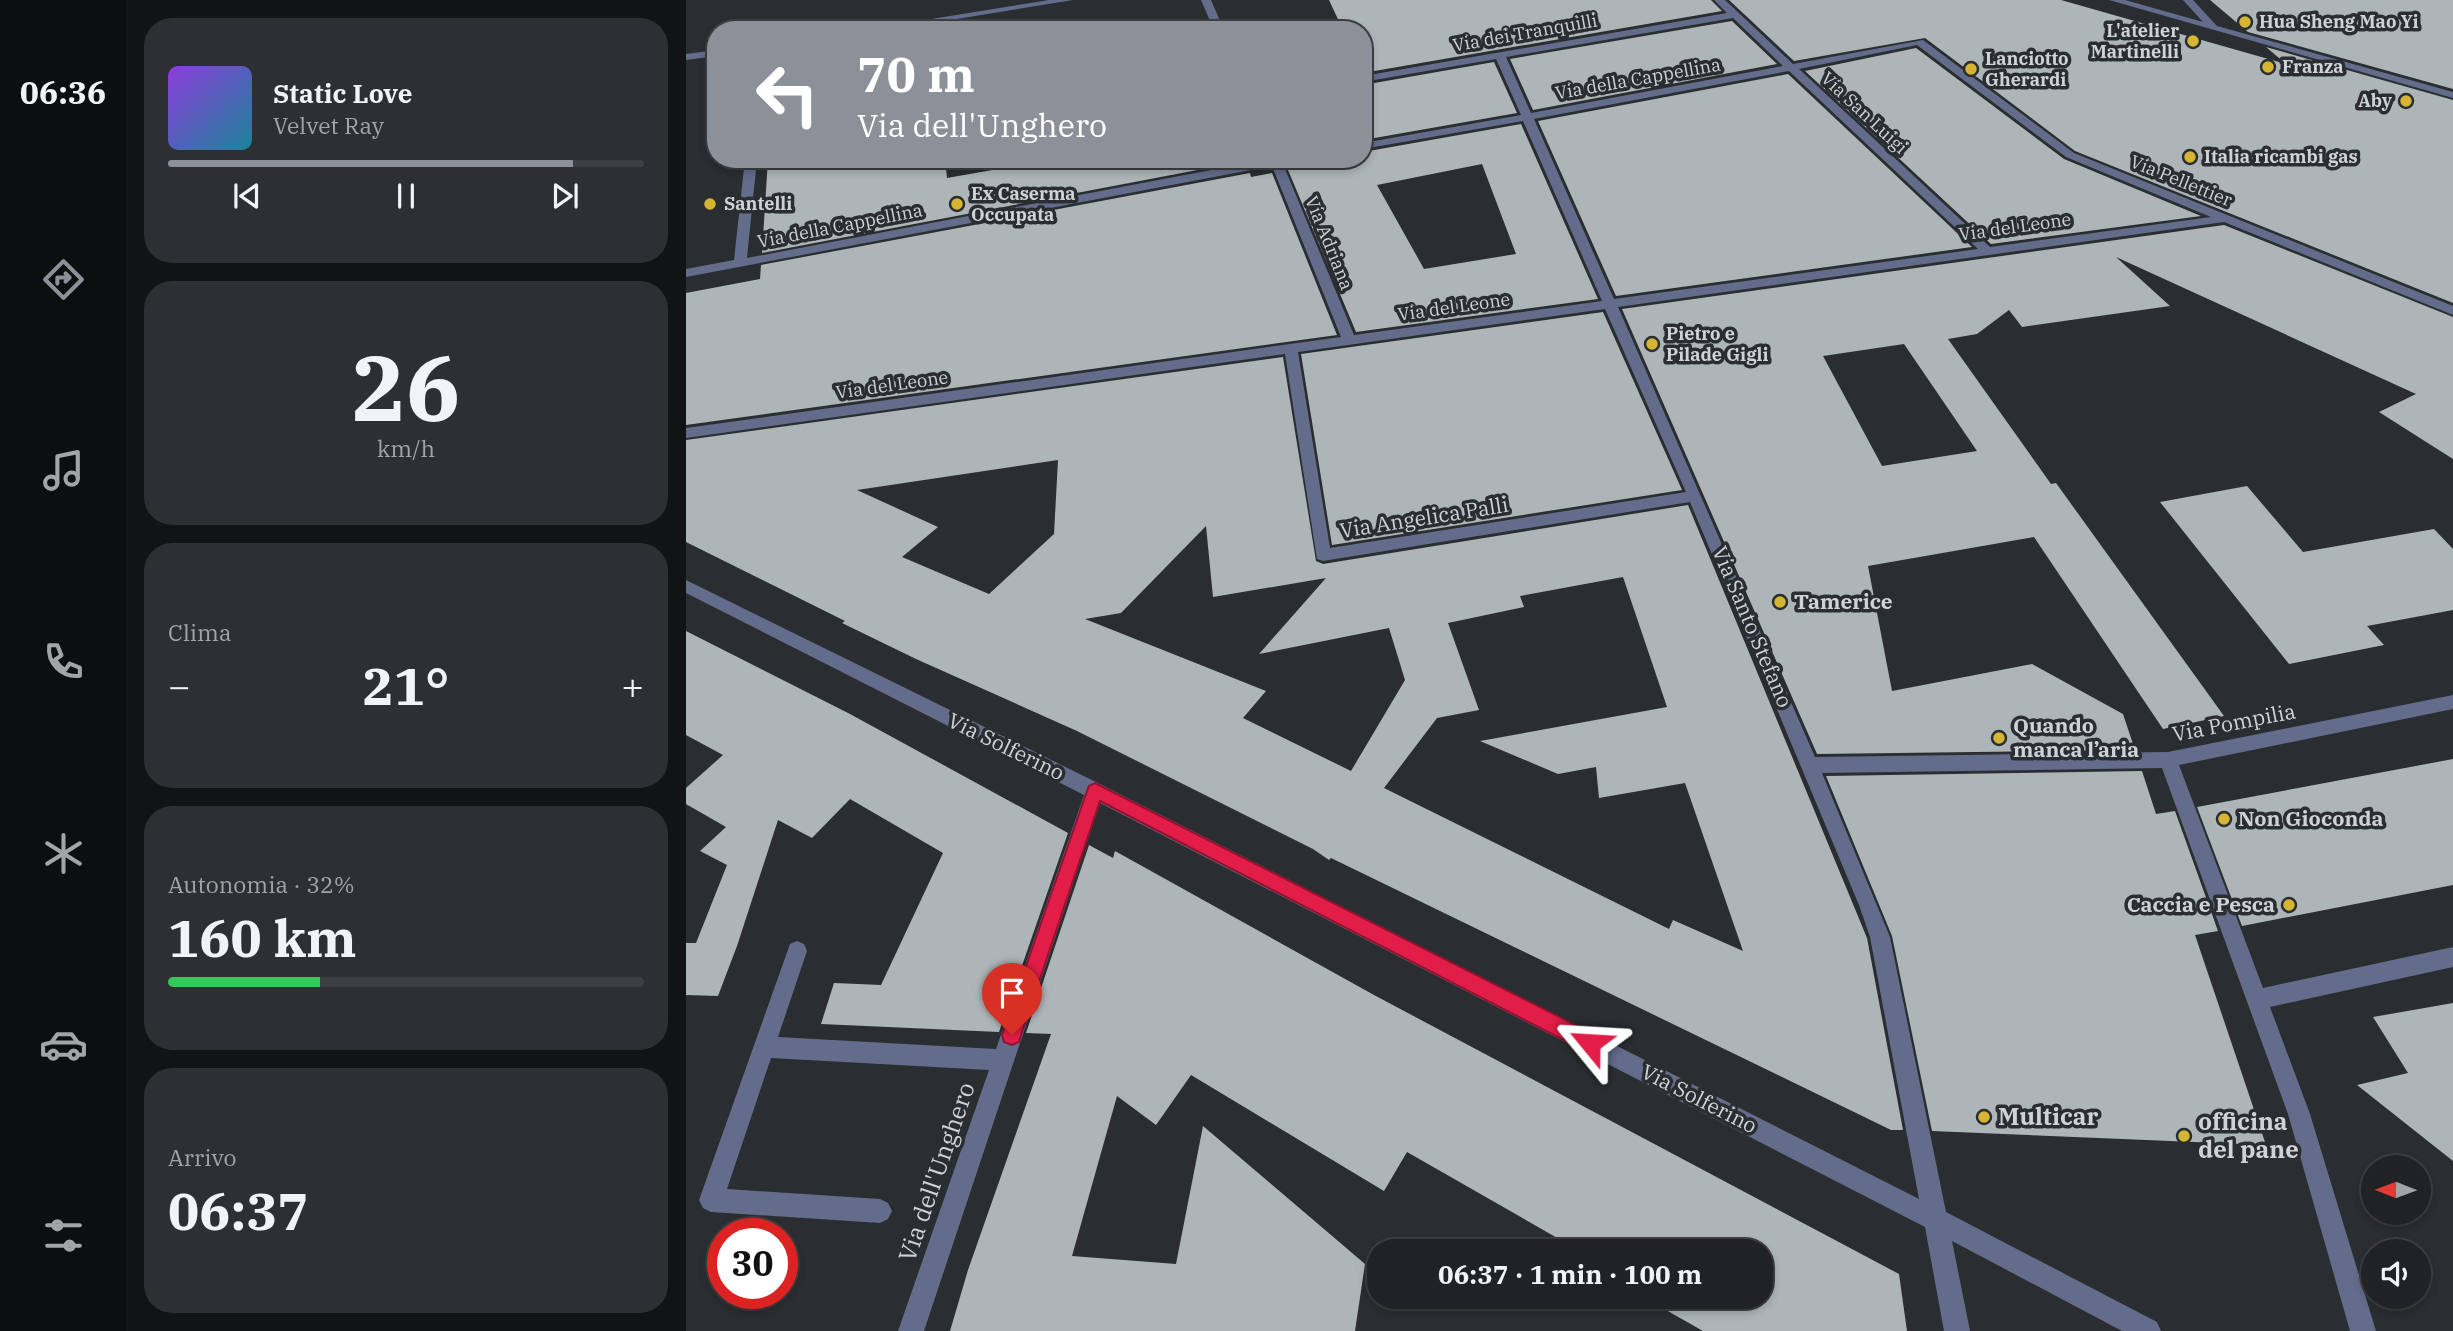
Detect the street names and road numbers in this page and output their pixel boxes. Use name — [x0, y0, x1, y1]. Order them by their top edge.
street label: Via dei Tranquilli — [1451, 8, 1599, 57]
street label: Via della Cappellina — [1553, 53, 1723, 104]
street label: Via San Luigi — [1816, 67, 1913, 159]
street label: Via Pellettier — [2127, 150, 2236, 211]
street label: Via Adriana — [1300, 192, 1359, 293]
street label: Via della Cappellina — [755, 198, 925, 253]
street label: Via del Leone — [1957, 207, 2073, 246]
street label: Via del Leone — [1396, 287, 1512, 326]
street label: Via del Leone — [834, 365, 950, 404]
street label: Via Angelica Palli — [1338, 490, 1510, 544]
street label: Via Santo Stefano — [1706, 542, 1800, 712]
street label: Via Pompilia — [2170, 696, 2298, 748]
street label: Via Solferino — [943, 706, 1069, 786]
street label: Via Solferino — [1637, 1057, 1762, 1139]
street label: Via dell'Unghero — [890, 1078, 982, 1266]

